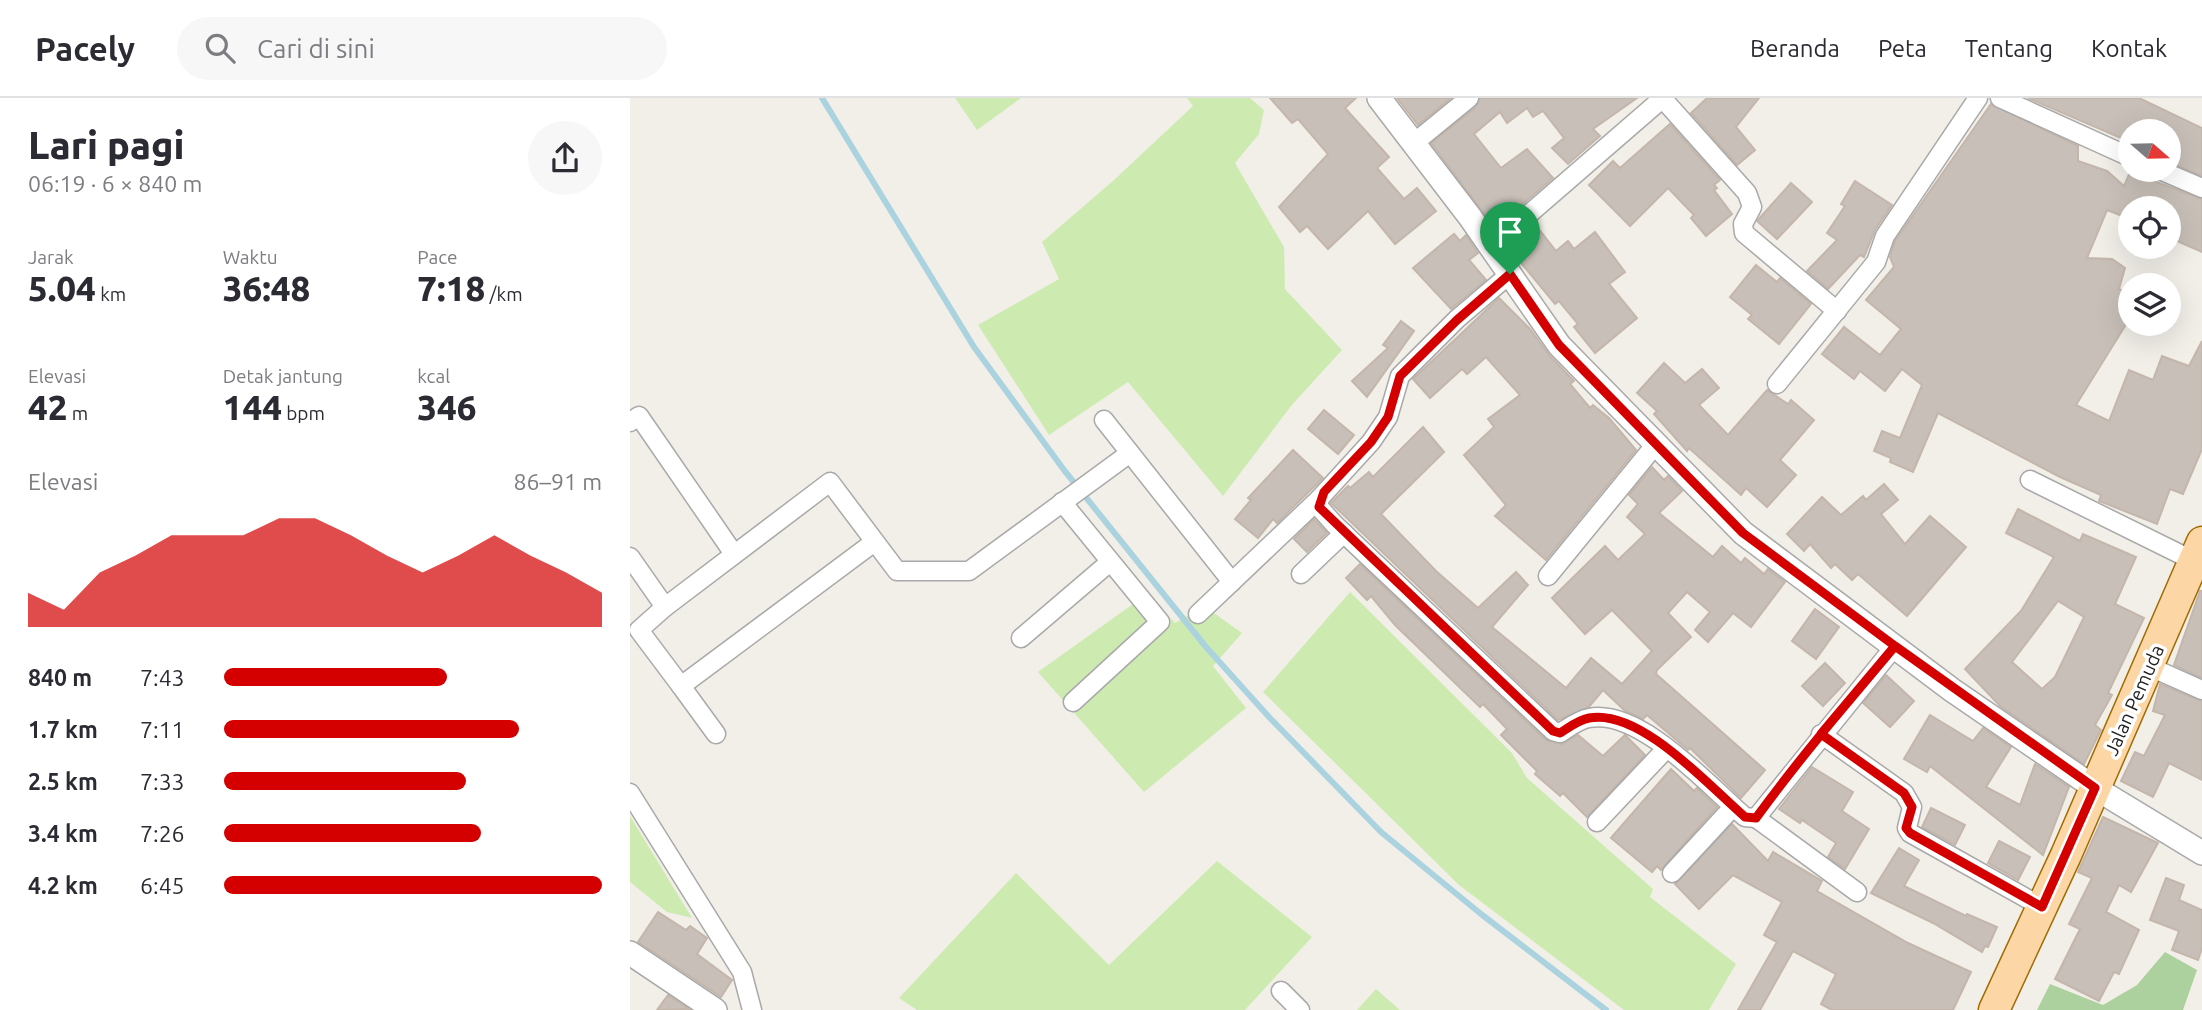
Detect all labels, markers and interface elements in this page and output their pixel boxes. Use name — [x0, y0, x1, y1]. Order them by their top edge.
search box — [177, 17, 667, 80]
icon: search — [201, 29, 239, 67]
text: Pacely — [35, 30, 135, 67]
text: Cari di sini — [257, 34, 375, 63]
text: Beranda — [1750, 35, 1840, 62]
text: Peta — [1878, 35, 1927, 62]
text: Tentang — [1965, 35, 2053, 62]
text: Kontak — [2091, 35, 2167, 62]
north arrow — [2118, 119, 2180, 182]
map controls — [2118, 119, 2181, 336]
button: share — [528, 121, 602, 195]
text: Lari pagi — [28, 124, 185, 166]
text: 06:19 · 6 × 840 m — [28, 171, 202, 196]
button: locate — [2118, 196, 2181, 259]
pin — [1480, 202, 1540, 274]
icon: arrive — [1491, 213, 1529, 251]
text: Jarak — [28, 246, 74, 268]
text: Waktu — [223, 246, 278, 268]
text: Pace — [417, 246, 458, 268]
text: 5.04 — [28, 268, 96, 308]
text: 36:48 — [223, 268, 310, 308]
text: 7:18 — [417, 268, 485, 308]
button: layers — [2118, 273, 2181, 336]
text: km — [96, 283, 126, 305]
text: /km — [485, 283, 523, 305]
text: Elevasi — [28, 365, 86, 387]
text: Detak jantung — [223, 365, 343, 387]
text: kcal — [417, 365, 450, 387]
text: 42 — [28, 387, 67, 427]
text: 144 — [223, 387, 282, 427]
text: 346 — [417, 387, 477, 427]
text: m — [67, 402, 88, 424]
text: bpm — [282, 402, 325, 424]
text: Elevasi — [28, 469, 98, 494]
text: 86–91 m — [514, 469, 602, 494]
street label: Jalan Pemuda — [2100, 641, 2168, 759]
text: 840 m — [28, 665, 92, 690]
text: 7:43 — [140, 665, 185, 690]
text: 1.7 km — [28, 717, 98, 742]
text: 7:11 — [140, 717, 185, 742]
text: 2.5 km — [28, 769, 98, 794]
text: 7:33 — [140, 769, 185, 794]
text: 3.4 km — [28, 821, 98, 846]
text: 7:26 — [140, 821, 185, 846]
text: 4.2 km — [28, 873, 98, 898]
text: 6:45 — [140, 873, 185, 898]

